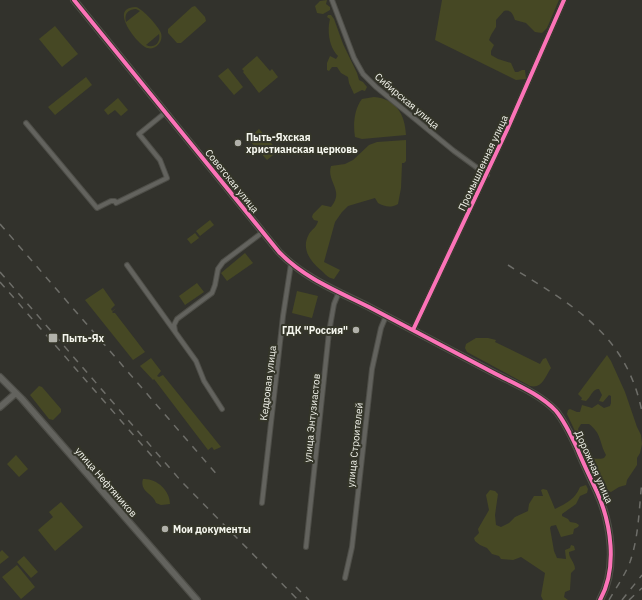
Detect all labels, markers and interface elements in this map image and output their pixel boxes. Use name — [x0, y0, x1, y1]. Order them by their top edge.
street label: Сибирская улица — [372, 70, 443, 132]
street label: Промышленная улица — [455, 112, 511, 213]
place label: Пыть-Яхская христианская церковь — [246, 131, 358, 156]
marker: Пыть-Яхская христианская церковь — [233, 138, 243, 148]
street label: Советская улица — [202, 146, 262, 216]
place label: ГДК "Россия" — [282, 324, 348, 337]
marker: ГДК "Россия" — [351, 325, 361, 335]
marker: Пыть-Ях — [47, 332, 59, 344]
place label: Пыть-Ях — [62, 332, 105, 345]
street label: Кедровая улица — [257, 344, 279, 421]
street label: улица Энтузиастов — [301, 373, 323, 463]
street label: улица Строителей — [344, 402, 366, 488]
street label: Дорожная улица — [572, 429, 616, 506]
street label: улица Нефтяников — [72, 444, 140, 520]
place label: Мои документы — [173, 523, 251, 536]
marker: Мои документы — [160, 524, 170, 534]

